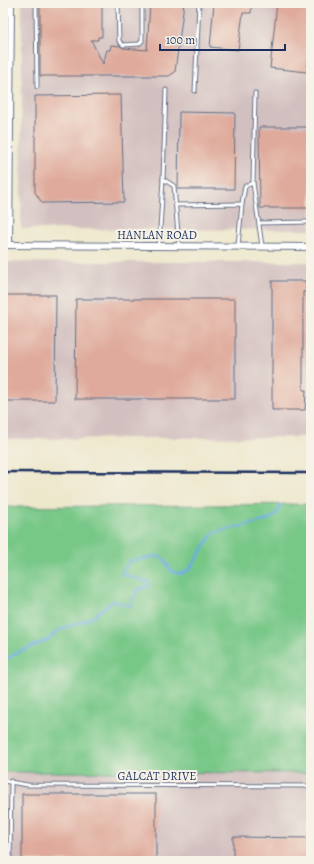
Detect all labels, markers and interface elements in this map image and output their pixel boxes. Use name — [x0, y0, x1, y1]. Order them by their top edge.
scale bar — [160, 26, 285, 52]
text: 100 m — [166, 32, 195, 48]
street label: HANLAN ROAD — [117, 227, 197, 243]
street label: GALCAT DRIVE — [118, 768, 196, 784]

